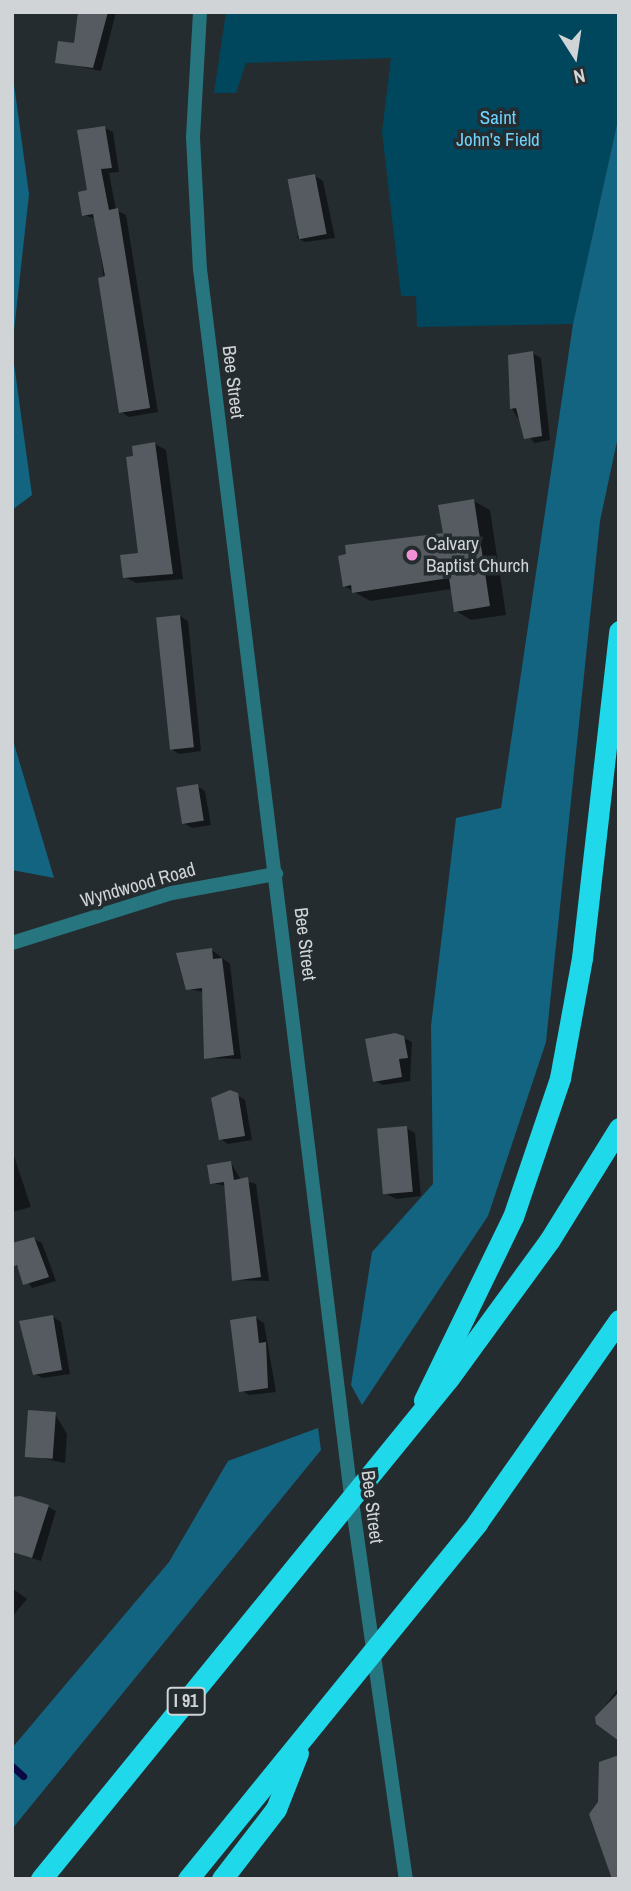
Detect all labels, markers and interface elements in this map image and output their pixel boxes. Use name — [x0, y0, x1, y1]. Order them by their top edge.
north arrow — [540, 21, 610, 91]
text: N — [571, 63, 588, 90]
park label: Saint John's Field — [456, 107, 540, 151]
street label: Bee Street — [217, 344, 249, 420]
place label: Calvary Baptist Church — [426, 533, 529, 577]
marker: Calvary Baptist Church — [404, 547, 420, 563]
street label: Wyndwood Road — [78, 858, 198, 912]
street label: Bee Street — [289, 906, 321, 982]
street label: Bee Street — [356, 1469, 388, 1545]
road number: I 91 — [165, 1686, 207, 1716]

